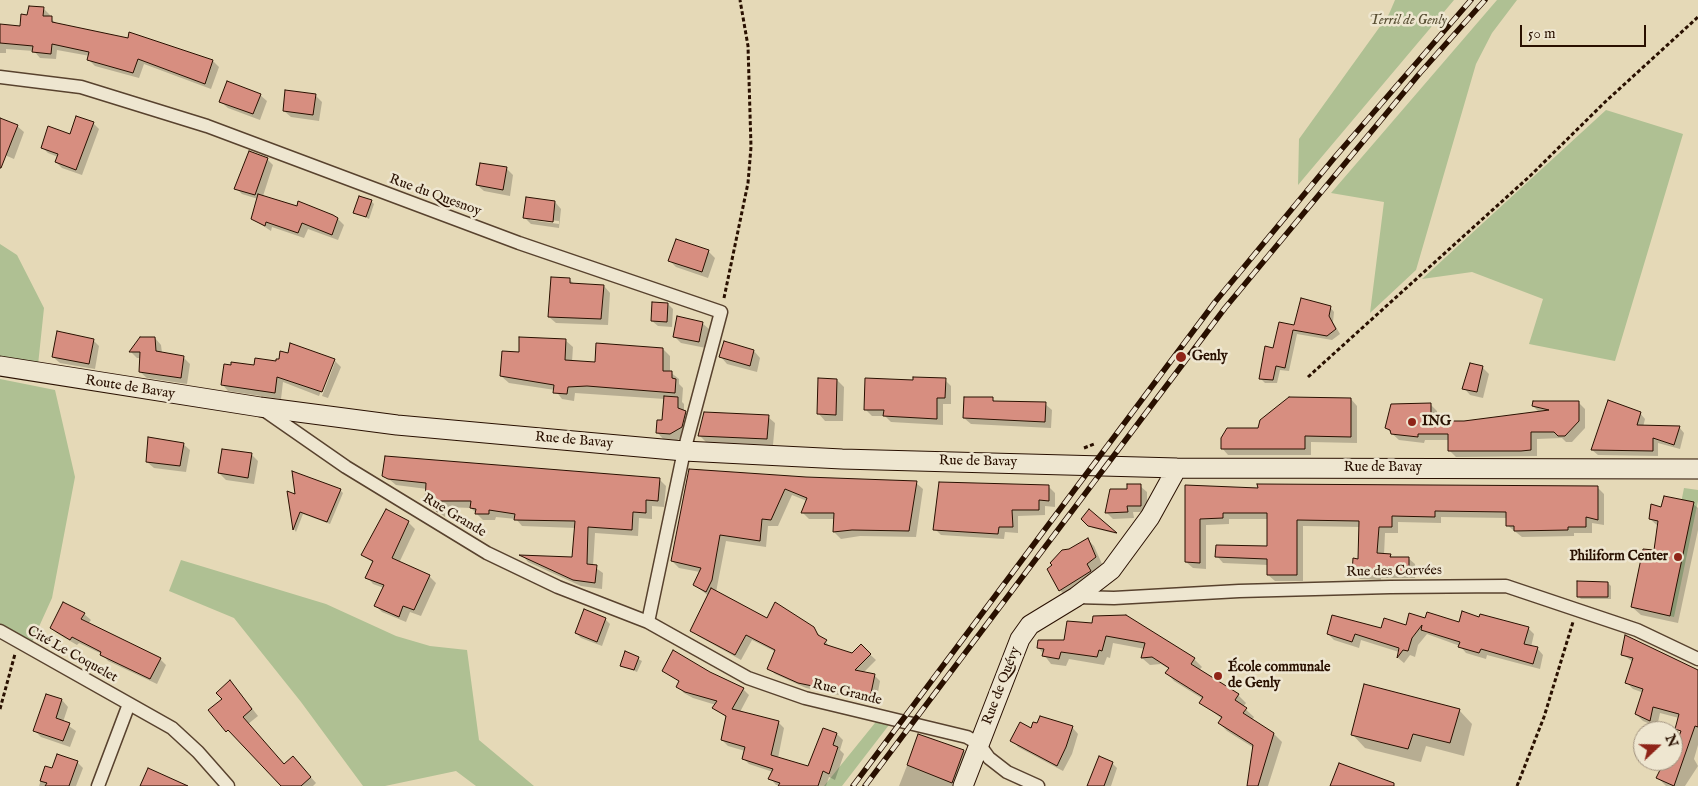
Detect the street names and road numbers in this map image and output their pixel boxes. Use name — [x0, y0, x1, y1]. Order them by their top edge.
street label: Rue du Quesnoy — [387, 172, 483, 220]
street label: Route de Bavay — [84, 373, 176, 403]
street label: Rue de Bavay — [534, 429, 614, 453]
street label: Rue de Bavay — [939, 453, 1017, 471]
street label: Rue de Bavay — [1344, 460, 1422, 476]
street label: Rue Grande — [419, 491, 489, 541]
street label: Rue des Corvées — [1346, 563, 1442, 581]
street label: Cité Le Coquelet — [24, 623, 120, 687]
street label: Rue de Quévy — [979, 644, 1025, 728]
street label: Rue Grande — [811, 676, 883, 710]

